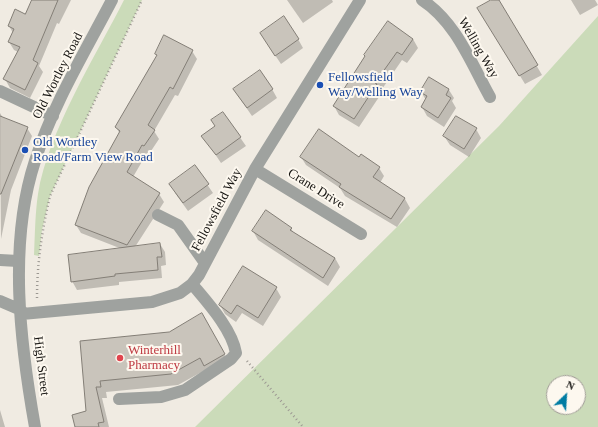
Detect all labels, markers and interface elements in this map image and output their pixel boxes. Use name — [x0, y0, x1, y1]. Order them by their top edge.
street label: Welling Way — [454, 15, 502, 81]
street label: Old Wortley Road — [29, 30, 87, 122]
place label: Fellowsfield Way/Welling Way — [328, 70, 423, 101]
marker: Fellowsfield Way/Welling Way — [315, 80, 325, 90]
place label: Old Wortley Road/Farm View Road — [33, 135, 153, 166]
marker: Old Wortley Road/Farm View Road — [20, 145, 30, 155]
street label: Crane Drive — [285, 165, 347, 213]
street label: Fellowsfield Way — [189, 166, 245, 254]
street label: High Street — [30, 335, 52, 397]
place label: Winterhill Pharmacy — [128, 343, 181, 374]
marker: Winterhill Pharmacy — [115, 353, 125, 363]
north arrow — [546, 375, 586, 415]
text: N — [565, 378, 577, 392]

